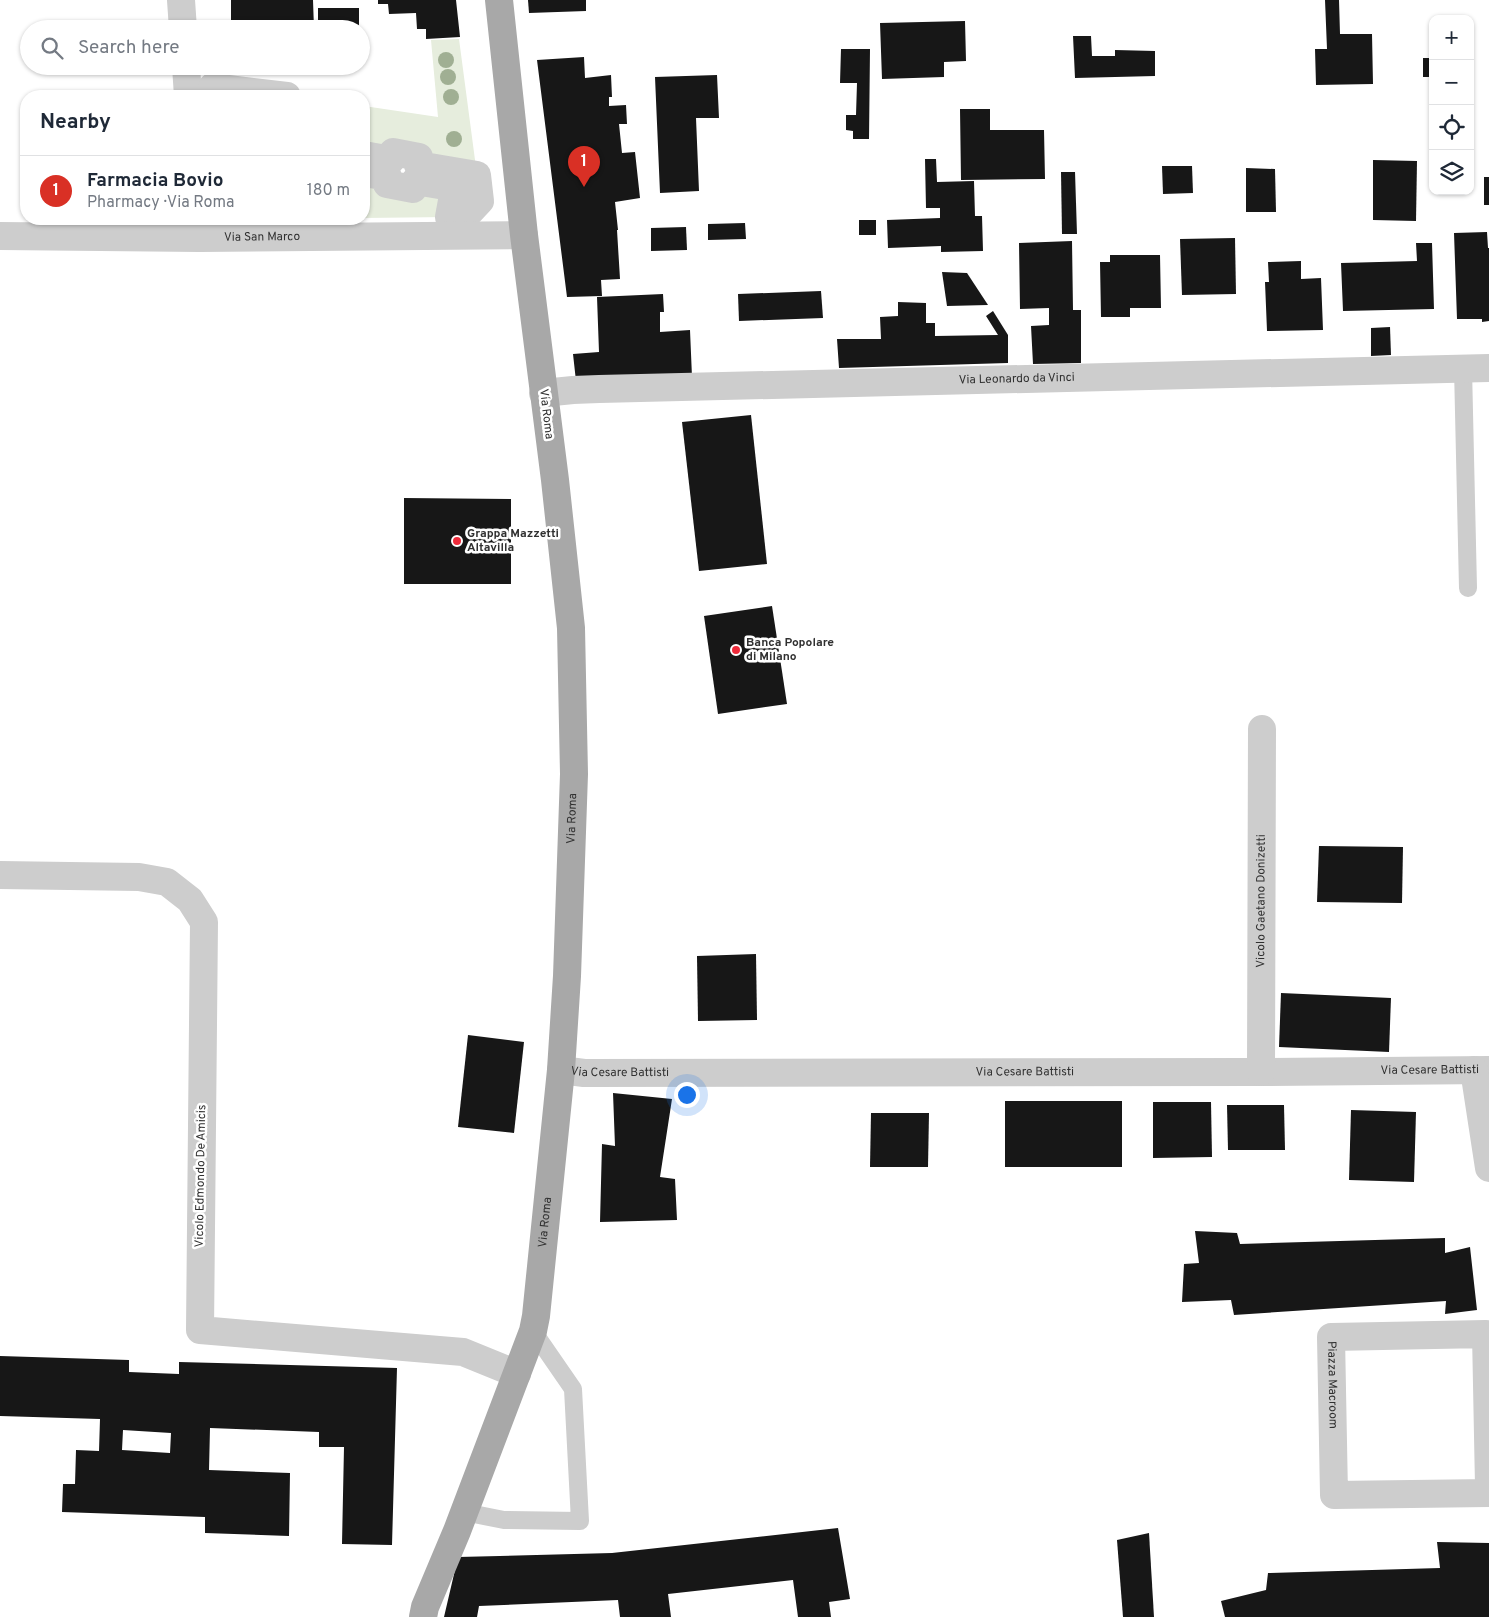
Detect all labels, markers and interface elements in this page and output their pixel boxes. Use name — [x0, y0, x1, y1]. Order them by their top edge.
map controls — [1429, 15, 1474, 195]
button: + — [1429, 15, 1474, 60]
search box — [20, 20, 370, 75]
icon: search — [38, 34, 66, 62]
text: Search here — [78, 36, 180, 60]
button: − — [1429, 60, 1474, 105]
button: locate — [1429, 105, 1474, 150]
text: Nearby — [40, 109, 111, 136]
pin: 1 — [568, 146, 600, 187]
button: layers — [1429, 150, 1474, 195]
text: Farmacia Bovio — [87, 169, 223, 193]
text: 1 — [53, 181, 59, 201]
text: 180 m — [307, 181, 350, 201]
text: Pharmacy · Via Roma — [87, 193, 235, 213]
street label: Via San Marco — [224, 229, 300, 246]
street label: Via Leonardo da Vinci — [958, 370, 1075, 389]
street label: Via Roma — [535, 388, 557, 440]
place label: Grappa Mazzetti Altavilla — [467, 526, 559, 556]
marker: Grappa Mazzetti Altavilla — [451, 535, 463, 547]
place label: Banca Popolare di Milano — [746, 635, 834, 665]
marker: Banca Popolare di Milano — [730, 644, 742, 656]
street label: Via Roma — [564, 793, 581, 844]
street label: Vicolo Gaetano Donizetti — [1253, 834, 1270, 968]
street label: Via Cesare Battisti — [1380, 1062, 1479, 1079]
street label: Via Cesare Battisti — [570, 1063, 669, 1081]
street label: Via Cesare Battisti — [976, 1064, 1074, 1080]
your location — [674, 1082, 700, 1108]
street label: Vicolo Edmondo De Amicis — [192, 1104, 210, 1248]
street label: Via Roma — [535, 1196, 556, 1249]
street label: Piazza Macroom — [1323, 1341, 1341, 1429]

